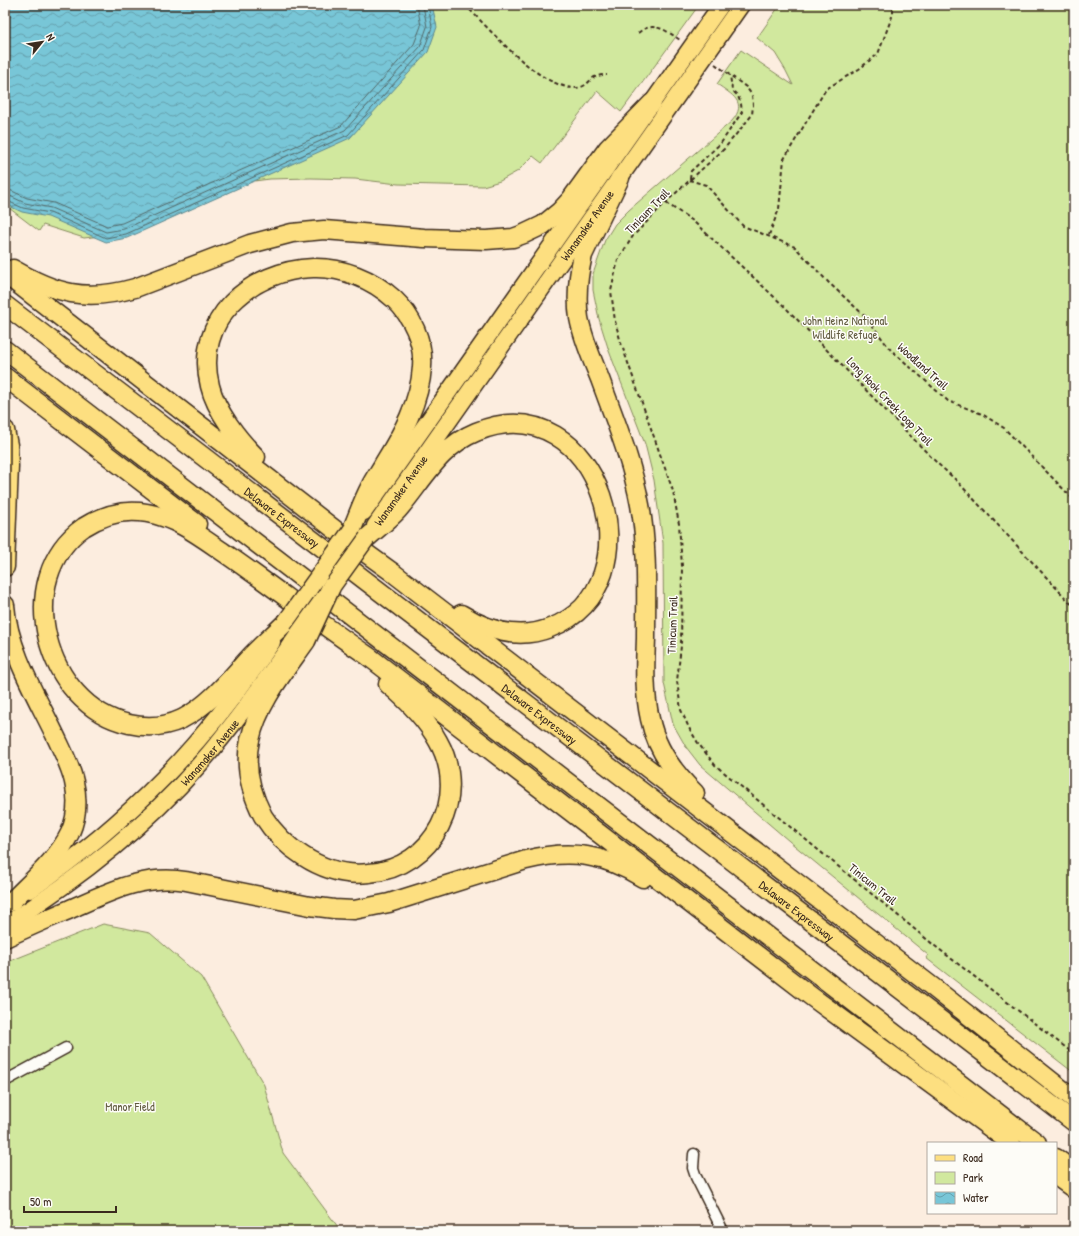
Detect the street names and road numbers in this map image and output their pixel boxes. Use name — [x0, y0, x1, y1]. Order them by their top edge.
street label: Tinicum Trail — [621, 184, 674, 238]
street label: Wanamaker Avenue — [556, 186, 617, 264]
street label: Woodland Trail — [894, 338, 953, 394]
street label: Long Hook Creek Loop Trail — [843, 353, 937, 450]
street label: Wanamaker Avenue — [370, 451, 431, 529]
street label: Delaware Expressway — [241, 483, 323, 551]
street label: Tinicum Trail — [662, 595, 682, 654]
street label: Delaware Expressway — [499, 679, 581, 748]
street label: Wanamaker Avenue — [176, 715, 243, 789]
street label: Tinicum Trail — [845, 859, 901, 909]
street label: Delaware Expressway — [756, 876, 838, 945]

